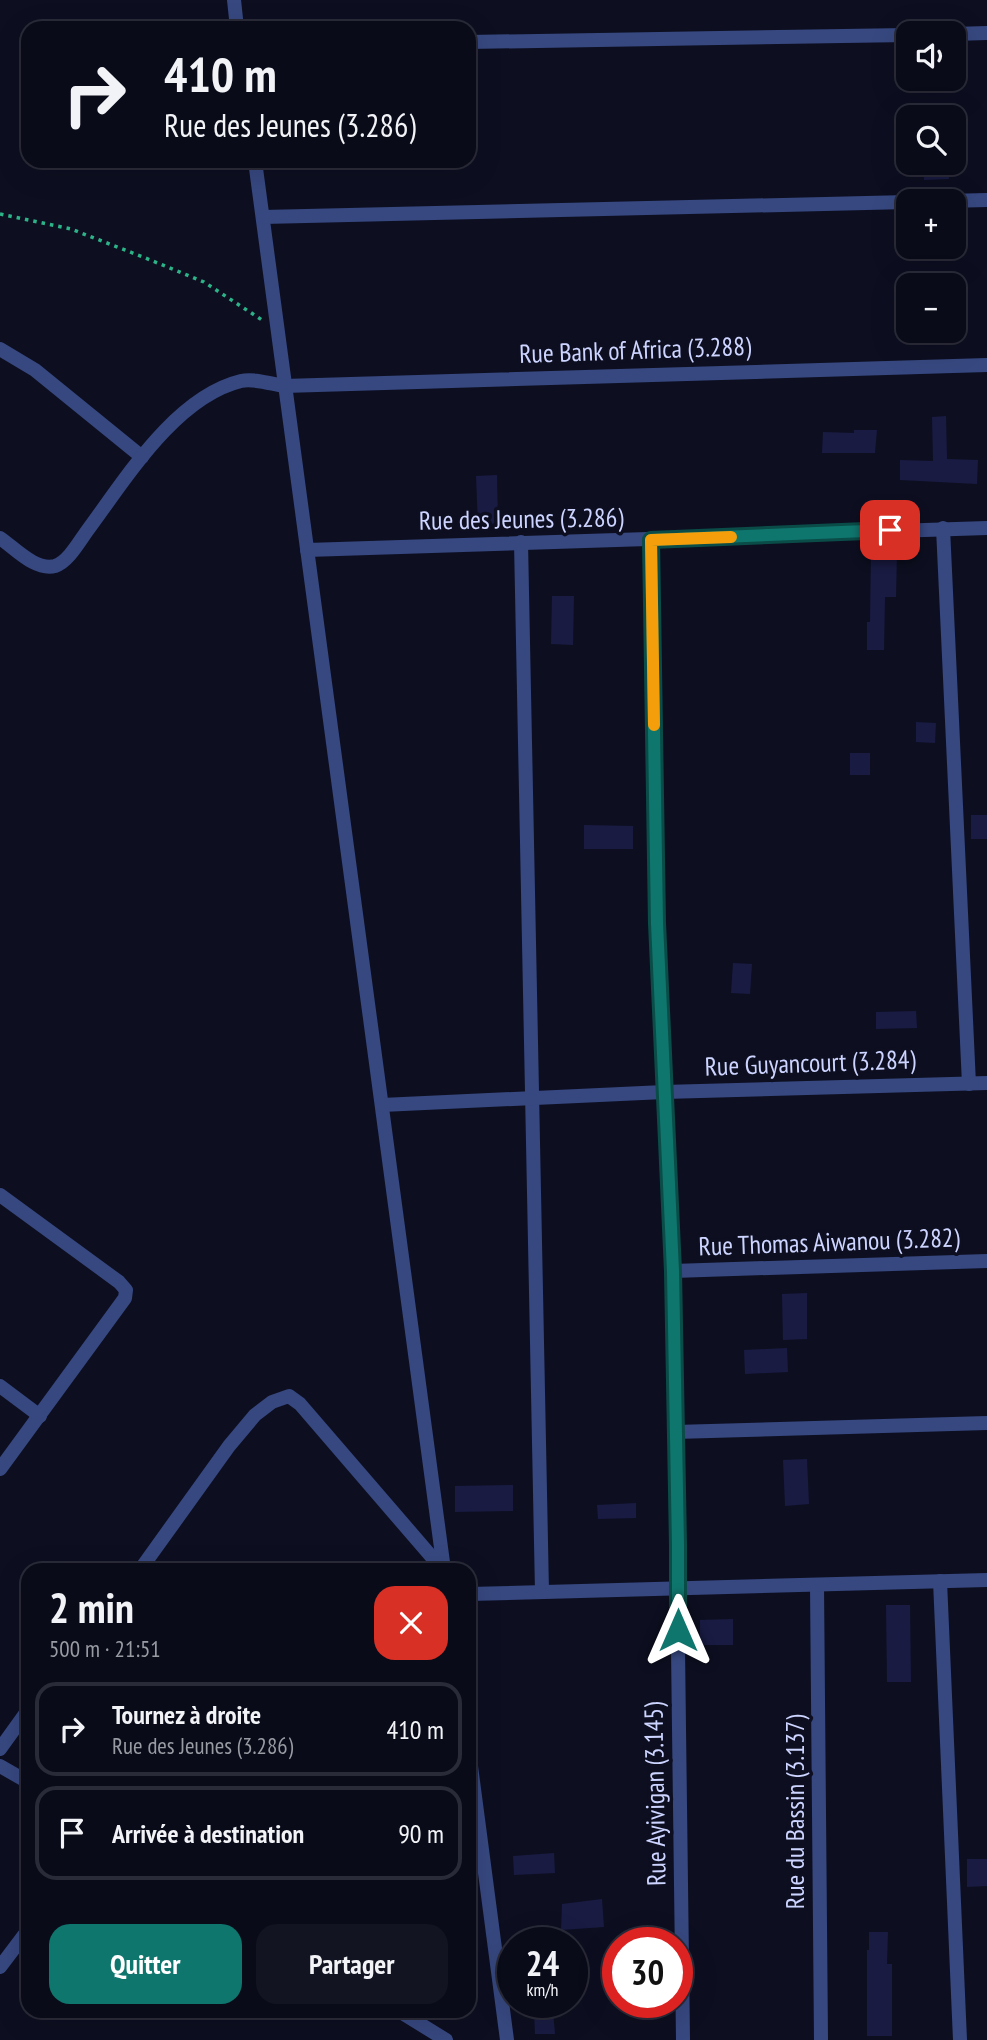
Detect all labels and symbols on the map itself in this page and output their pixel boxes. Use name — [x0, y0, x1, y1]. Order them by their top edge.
street label: Rue Bank of Africa (3.288) — [518, 329, 751, 370]
street label: Rue des Jeunes (3.286) — [418, 500, 624, 537]
pin — [860, 500, 920, 560]
street label: Rue Guyancourt (3.284) — [704, 1042, 916, 1083]
street label: Rue Thomas Aiwanou (3.282) — [698, 1220, 960, 1263]
position arrow — [641, 1593, 715, 1667]
street label: Rue Ayivigan (3.145) — [636, 1702, 673, 1886]
street label: Rue du Bassin (3.137) — [778, 1715, 811, 1909]
speed limit sign: 30 — [602, 1927, 693, 2018]

